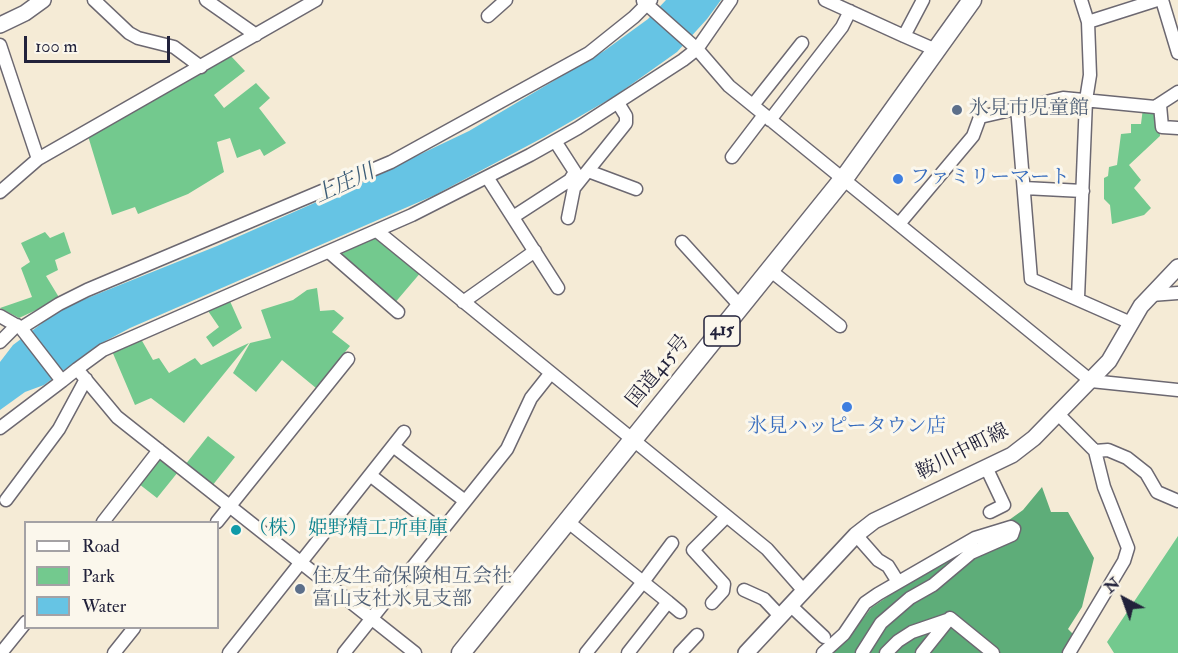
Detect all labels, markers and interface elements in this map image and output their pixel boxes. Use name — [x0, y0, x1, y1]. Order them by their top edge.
scale bar — [27, 24, 172, 62]
text: 100 m — [35, 35, 78, 58]
place label: 氷見市児童館 — [969, 98, 1089, 122]
marker: 氷見市児童館 — [950, 103, 964, 117]
water label: 上庄川 — [311, 160, 379, 210]
place label: ファミリーマート — [910, 167, 1070, 191]
marker: ファミリーマート — [891, 172, 905, 186]
road number: 415 — [704, 316, 740, 346]
street label: 国道415号 — [622, 331, 696, 413]
marker: 氷見ハッピータウン店 — [840, 400, 854, 414]
place label: 氷見ハッピータウン店 — [747, 416, 947, 440]
street label: 鞍川中町線 — [913, 420, 1013, 486]
place label: （株）姫野精工所車庫 — [248, 518, 448, 542]
legend — [24, 521, 219, 629]
marker: （株）姫野精工所車庫 — [229, 523, 243, 537]
text: Road — [82, 535, 120, 558]
text: Park — [82, 565, 115, 588]
place label: 住友生命保険相互会社 富山支社氷見支部 — [312, 566, 512, 613]
north arrow — [1094, 569, 1154, 629]
text: N — [1100, 573, 1124, 598]
marker: 住友生命保険相互会社 富山支社氷見支部 — [293, 582, 307, 596]
text: Water — [82, 595, 126, 618]

